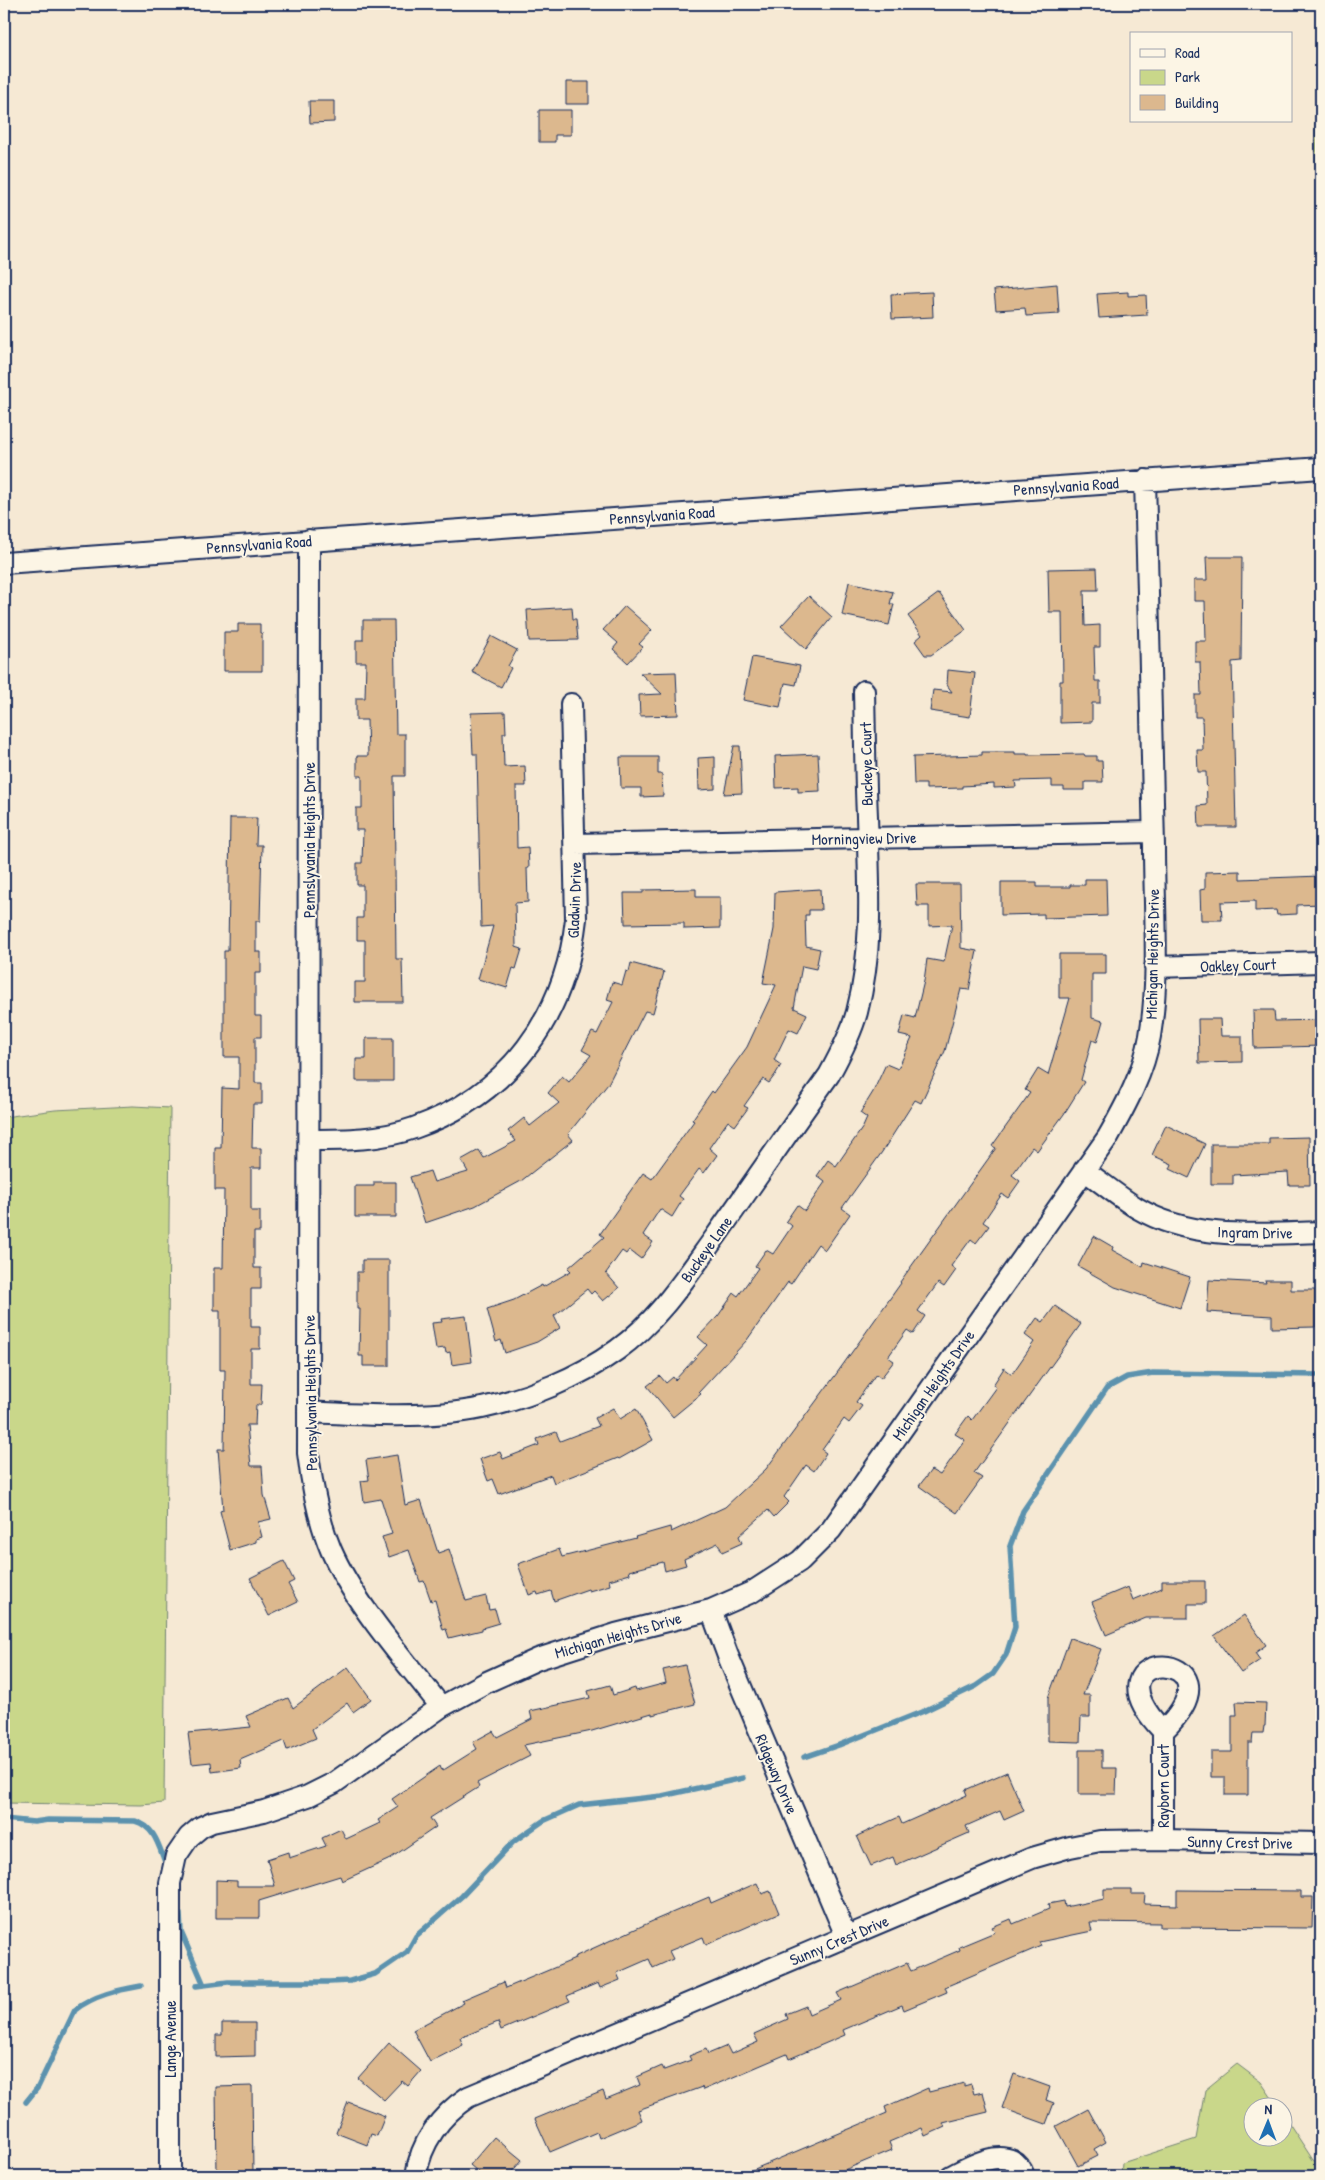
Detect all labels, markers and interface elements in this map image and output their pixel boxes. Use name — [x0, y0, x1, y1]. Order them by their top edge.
legend — [1130, 32, 1292, 122]
text: Road — [1175, 42, 1200, 63]
text: Park — [1175, 66, 1200, 87]
text: Building — [1175, 92, 1219, 113]
street label: Pennsylvania Road — [1013, 471, 1119, 501]
street label: Pennsylvania Road — [609, 500, 715, 530]
street label: Pennsylvania Road — [206, 529, 312, 559]
street label: Buckeye Court — [854, 721, 878, 806]
street label: Pennslyvania Heights Drive — [298, 761, 320, 918]
street label: Morningview Drive — [811, 826, 917, 850]
street label: Gladwin Drive — [562, 861, 586, 939]
street label: Michigan Heights Drive — [1140, 888, 1164, 1020]
street label: Oakley Court — [1200, 953, 1277, 977]
street label: Buckeye Lane — [675, 1211, 737, 1287]
street label: Ingram Drive — [1217, 1220, 1293, 1244]
street label: Pennsylvania Heights Drive — [298, 1314, 322, 1471]
street label: Michigan Heights Drive — [887, 1325, 980, 1445]
street label: Michigan Heights Drive — [552, 1606, 684, 1664]
street label: Ridgeway Drive — [750, 1731, 804, 1818]
street label: Rayborn Court — [1152, 1744, 1174, 1828]
street label: Sunny Crest Drive — [1187, 1830, 1294, 1854]
street label: Sunny Crest Drive — [786, 1909, 892, 1971]
street label: Lange Avenue — [159, 2000, 181, 2078]
north arrow — [1242, 2098, 1292, 2148]
text: N — [1264, 2099, 1273, 2118]

